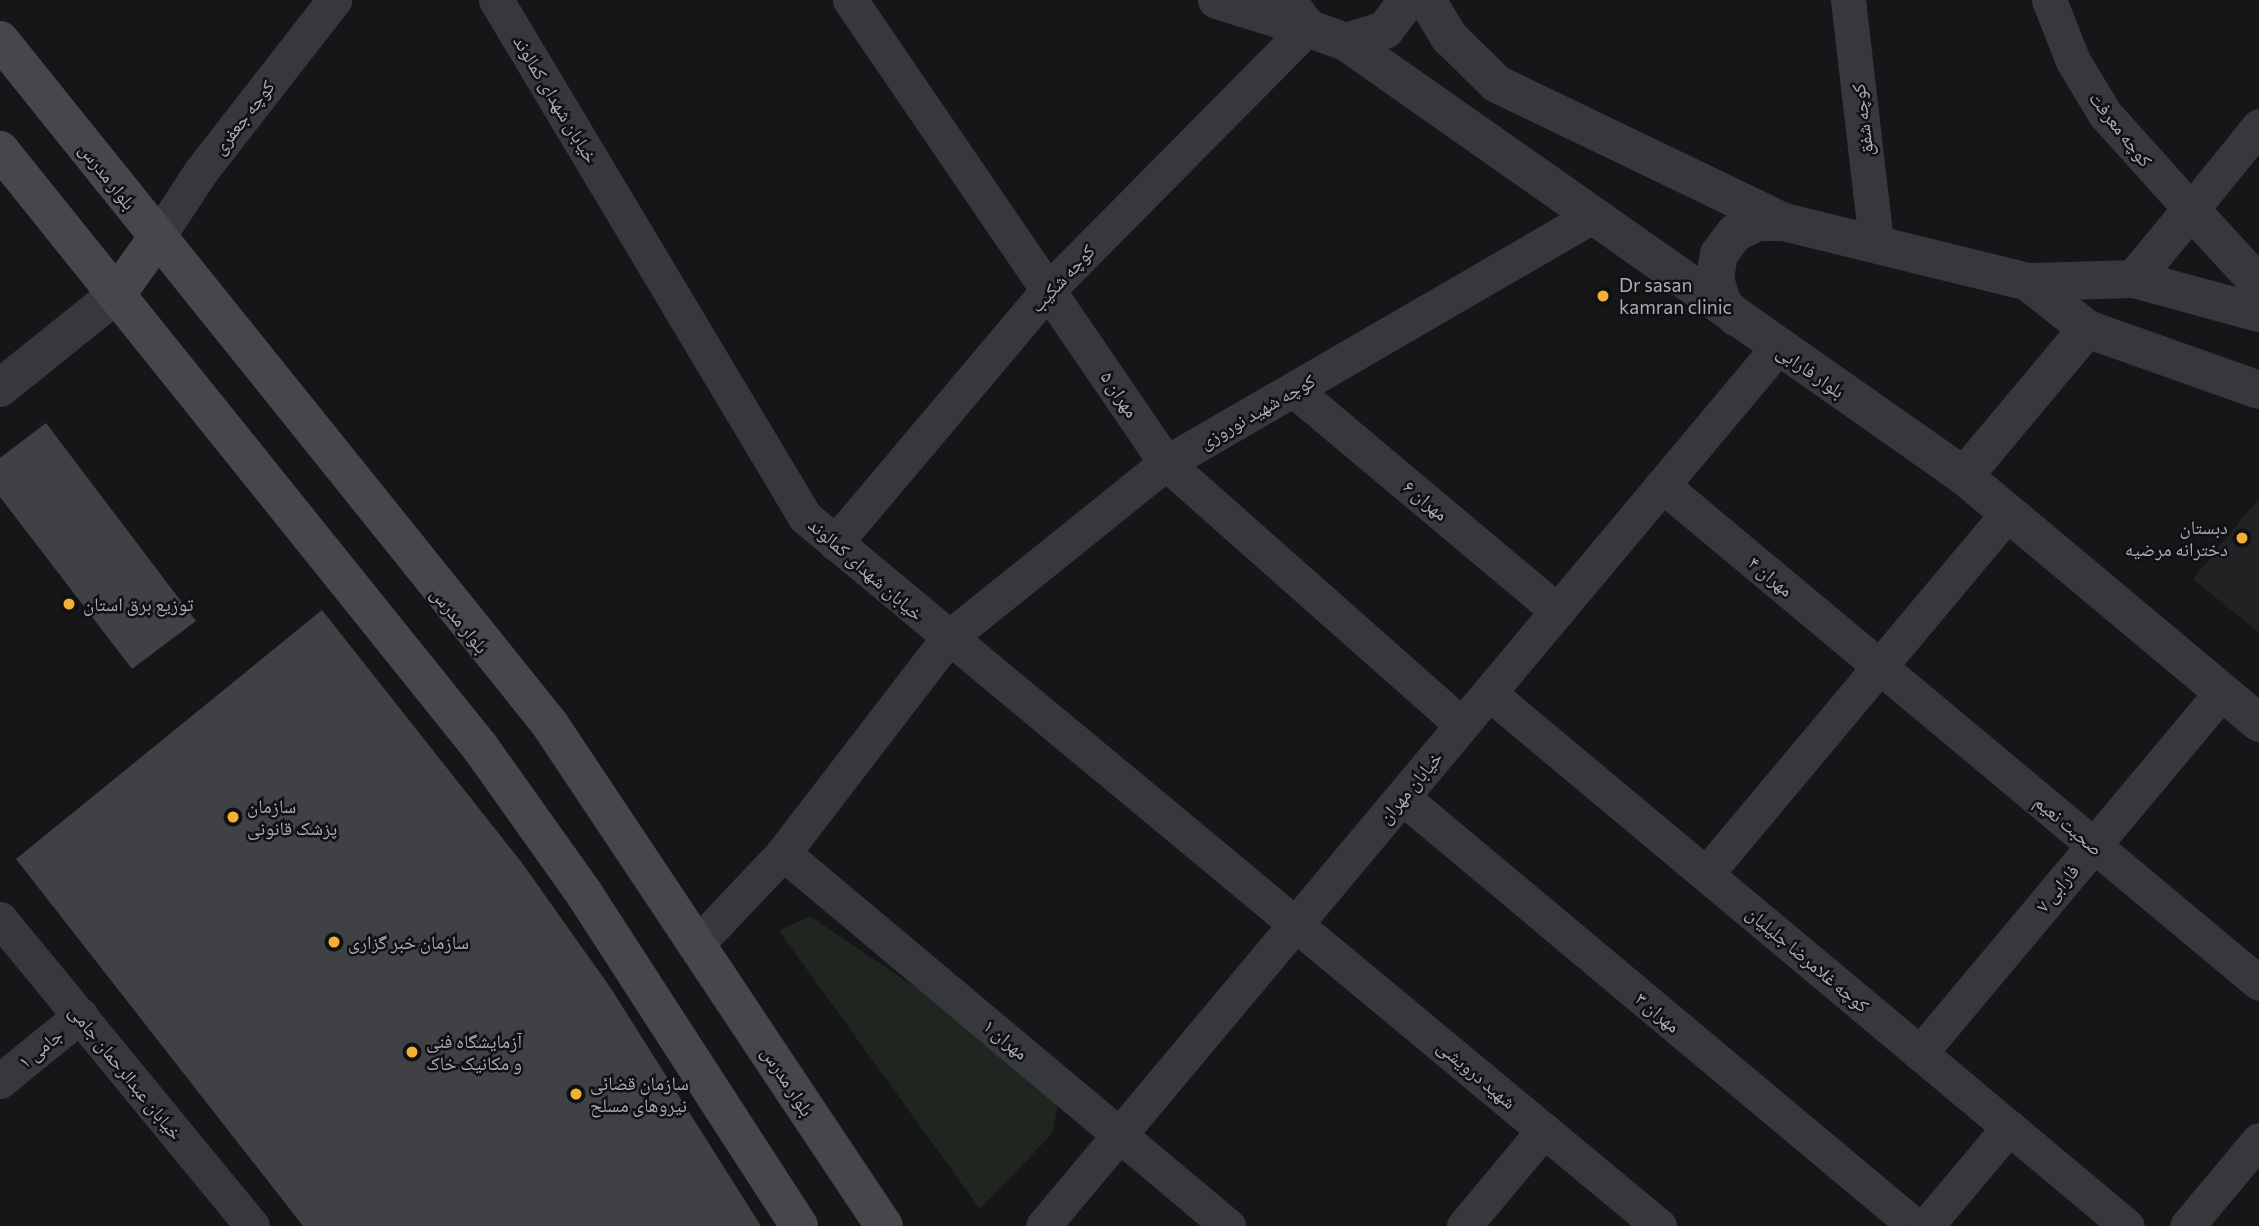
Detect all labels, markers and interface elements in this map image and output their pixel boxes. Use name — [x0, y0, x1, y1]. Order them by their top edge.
street label: خیابان شهدای کمالوند — [509, 31, 603, 167]
street label: کوچه جعفری — [207, 75, 279, 159]
street label: کوچه شفق — [1846, 82, 1878, 158]
street label: کوچه معرفت — [2085, 87, 2157, 171]
street label: بلوار مدرس — [75, 138, 141, 214]
street label: کوچه شکیب — [1025, 239, 1099, 317]
place label: Dr sasan kamran clinic — [1619, 274, 1732, 318]
marker: Dr sasan kamran clinic — [1593, 286, 1613, 306]
street label: بلوار فارابی — [1773, 340, 1849, 402]
street label: مهران ۵ — [1096, 366, 1144, 422]
street label: کوچه شهید نوروزی — [1195, 369, 1319, 453]
street label: مهران ۶ — [1399, 475, 1453, 525]
street label: خیابان شهدای کمالوند — [804, 513, 928, 625]
place label: دبستان دخترانه مرضیه — [2125, 516, 2228, 560]
marker: دبستان دخترانه مرضیه — [2234, 530, 2250, 546]
street label: مهران ۴ — [1744, 551, 1798, 601]
street label: بلوار مدرس — [426, 582, 494, 658]
place label: توزیع برق استان — [83, 593, 194, 615]
marker: توزیع برق استان — [61, 596, 77, 612]
street label: خیابان مهران — [1373, 746, 1447, 828]
street label: صحبت نعیم — [2030, 790, 2108, 860]
place label: سازمان پزشک قانونی — [247, 795, 337, 839]
marker: سازمان پزشک قانونی — [225, 809, 241, 825]
street label: فارابی ۷ — [2031, 860, 2083, 916]
street label: کوچه غلامرضا جلیلیان — [1742, 901, 1874, 1017]
place label: سازمان خبر گزاری — [348, 931, 469, 953]
marker: سازمان خبر گزاری — [326, 934, 342, 950]
street label: مهران ۳ — [1631, 987, 1685, 1037]
street label: خیابان عبدالرحمان جامی — [65, 1000, 187, 1144]
street label: مهران ۱ — [979, 1014, 1033, 1064]
street label: جامی ۱ — [13, 1023, 67, 1073]
place label: آزمایشگاه فنی و مکانیک خاک — [426, 1030, 522, 1074]
street label: شهید درویشی — [1433, 1035, 1521, 1113]
street label: بلوار مدرس — [757, 1042, 819, 1120]
marker: آزمایشگاه فنی و مکانیک خاک — [404, 1044, 420, 1060]
place label: سازمان قضائی نیروهای مسلح — [590, 1072, 689, 1116]
marker: سازمان قضائی نیروهای مسلح — [568, 1086, 584, 1102]

